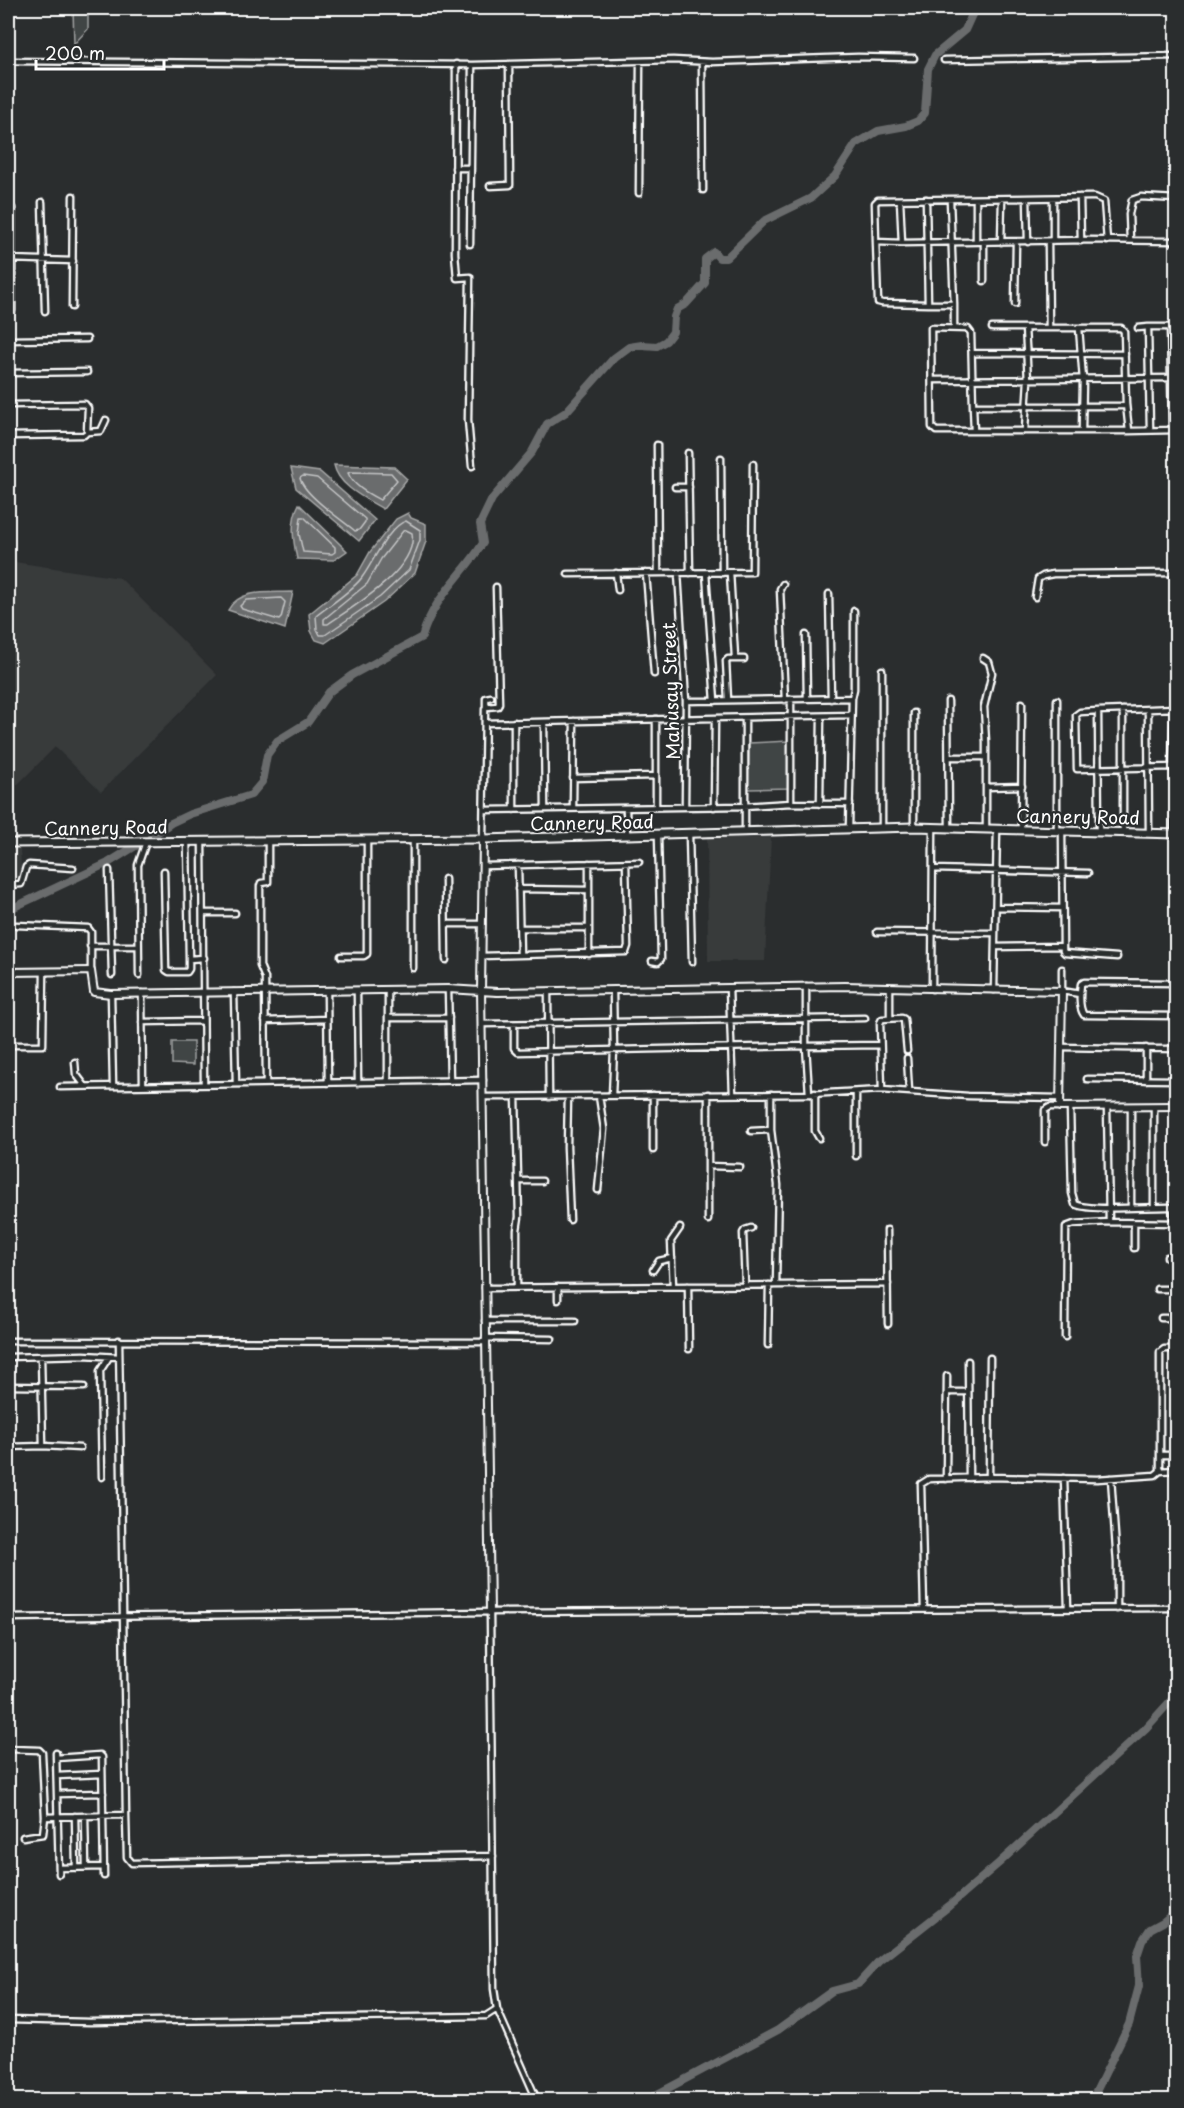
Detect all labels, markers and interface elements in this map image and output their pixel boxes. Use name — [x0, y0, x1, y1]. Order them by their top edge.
scale bar — [36, 33, 164, 71]
text: 200 m — [45, 39, 105, 66]
street label: Mahusay Street — [654, 622, 686, 760]
street label: Cannery Road — [1016, 801, 1140, 831]
street label: Cannery Road — [530, 807, 654, 837]
street label: Cannery Road — [44, 812, 168, 842]

